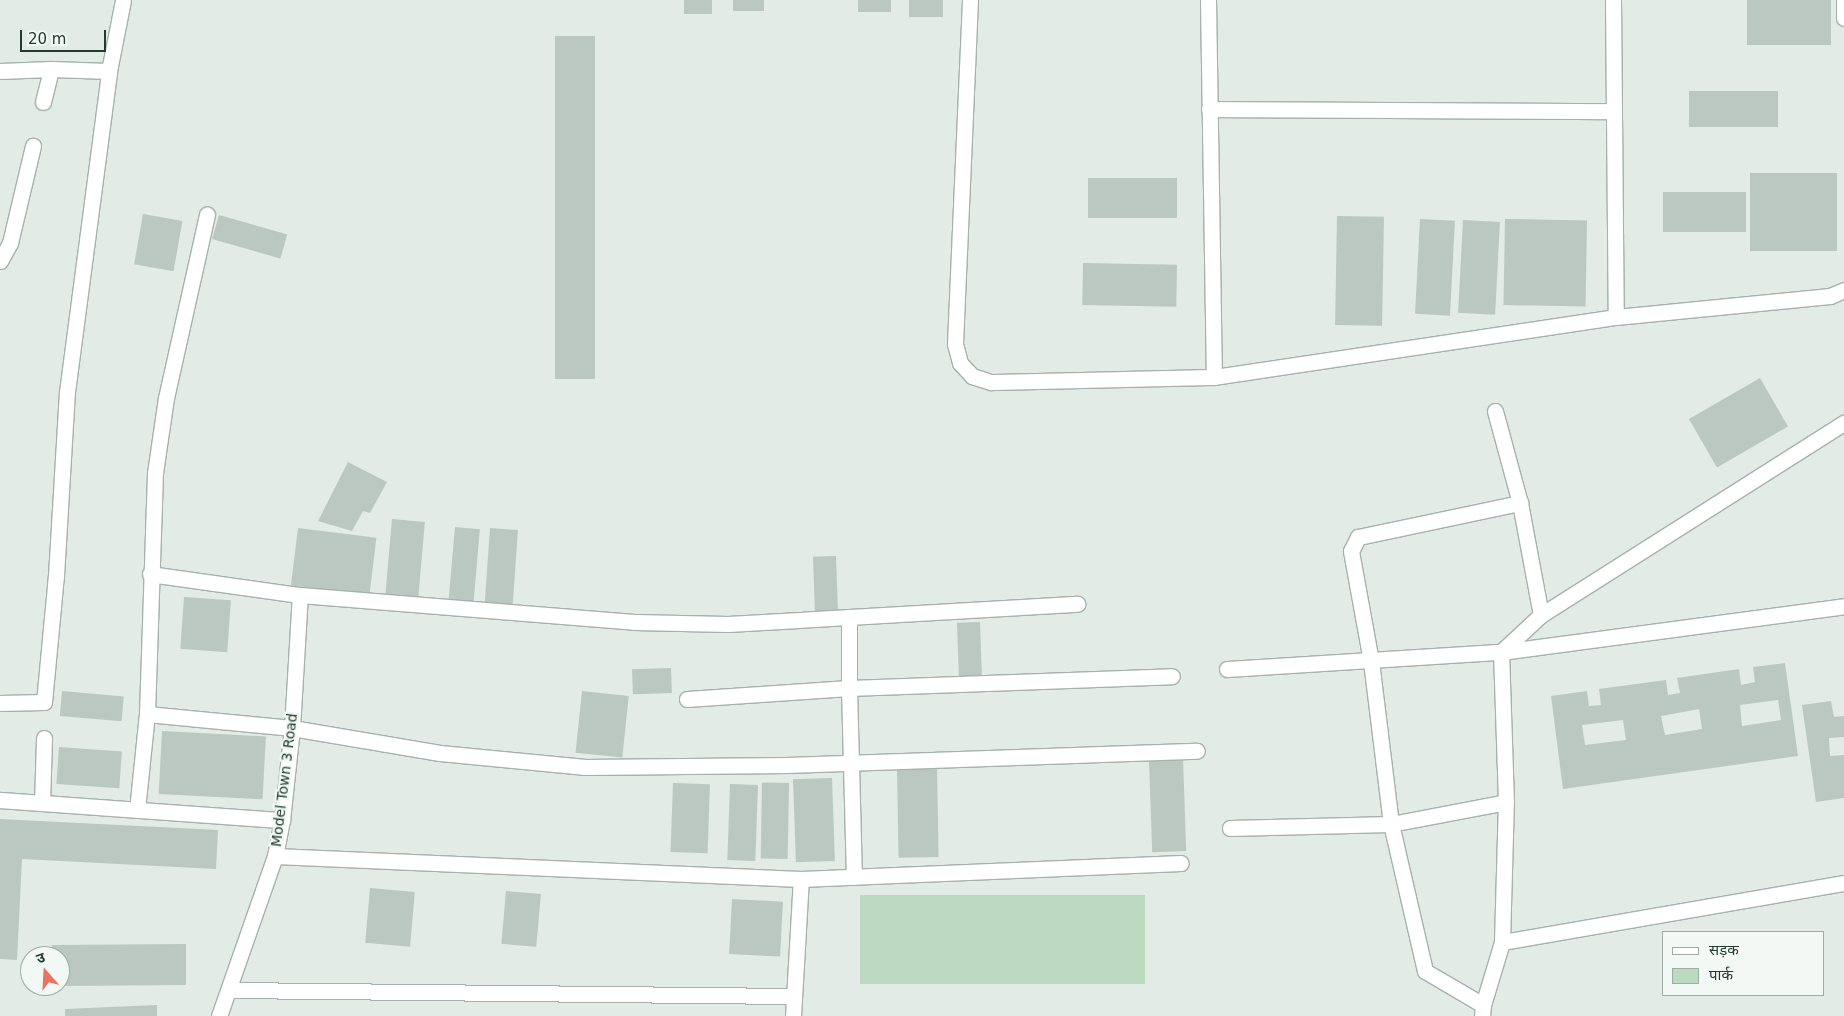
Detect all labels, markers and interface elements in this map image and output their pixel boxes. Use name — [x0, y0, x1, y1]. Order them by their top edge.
scale bar — [22, 20, 109, 52]
text: 20 m — [28, 30, 66, 48]
street label: Model Town 3 Road — [267, 712, 301, 848]
legend — [1662, 931, 1824, 996]
text: सड़क — [1709, 941, 1739, 959]
north arrow — [20, 946, 70, 996]
text: उ — [34, 949, 47, 967]
text: पार्क — [1709, 966, 1733, 984]

